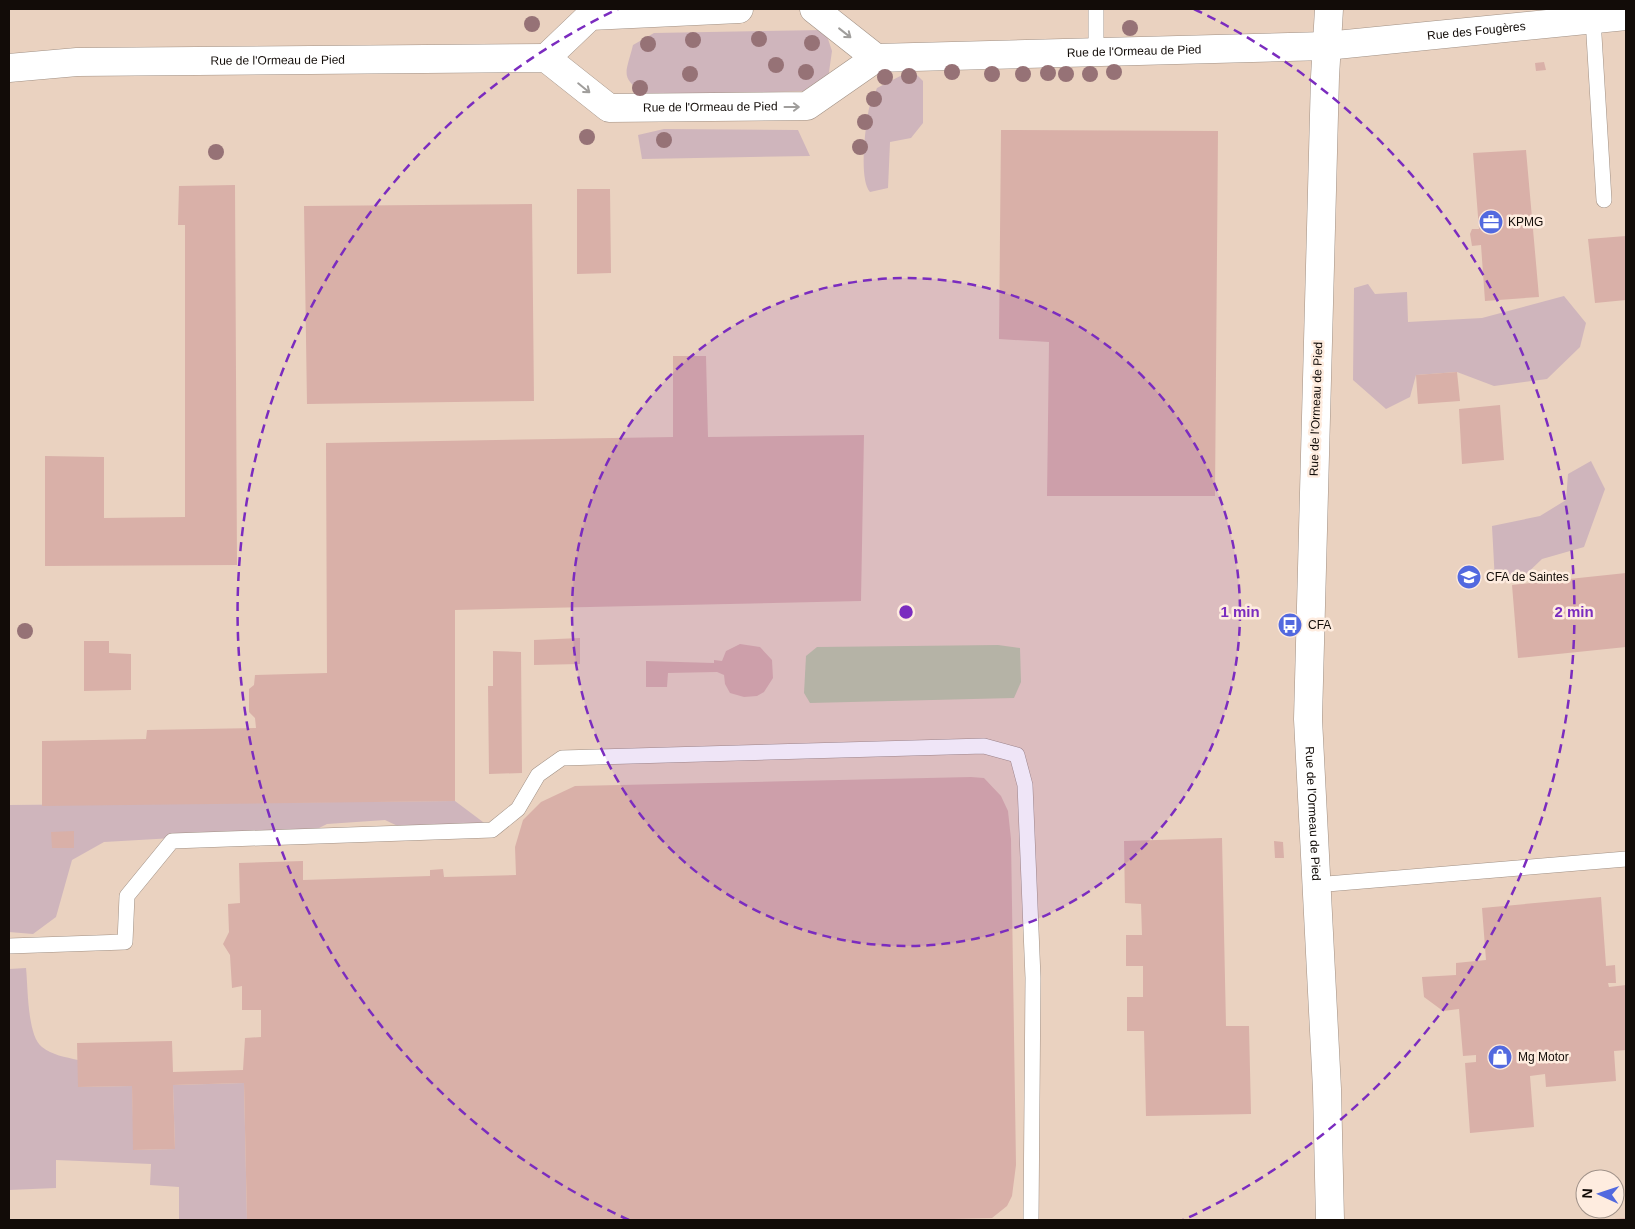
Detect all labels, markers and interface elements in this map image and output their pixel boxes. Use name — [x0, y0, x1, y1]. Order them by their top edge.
street label: Rue des Fougères — [1426, 19, 1526, 43]
one-way arrow — [838, 28, 851, 39]
street label: Rue de l'Ormeau de Pied — [1067, 42, 1202, 60]
street label: Rue de l'Ormeau de Pied — [210, 53, 345, 68]
one-way arrow — [577, 83, 590, 94]
street label: Rue de l'Ormeau de Pied — [643, 99, 778, 115]
one-way arrow — [784, 102, 800, 111]
office icon: KPMG — [1478, 209, 1504, 235]
place label: KPMG — [1508, 215, 1543, 229]
street label: Rue de l'Ormeau de Pied — [1307, 342, 1325, 476]
school or university icon: CFA de Saintes — [1456, 564, 1482, 590]
place label: CFA de Saintes — [1486, 570, 1569, 584]
centre of rings — [897, 603, 915, 621]
text: 1 min — [1220, 603, 1260, 620]
text: 2 min — [1554, 603, 1594, 620]
bus stop icon: CFA — [1277, 612, 1303, 638]
place label: CFA — [1308, 618, 1331, 632]
street label: Rue de l'Ormeau de Pied — [1302, 746, 1323, 881]
shop icon: Mg Motor — [1487, 1044, 1513, 1070]
place label: Mg Motor — [1518, 1050, 1569, 1064]
north arrow — [1575, 1169, 1625, 1219]
text: N — [1579, 1188, 1595, 1199]

